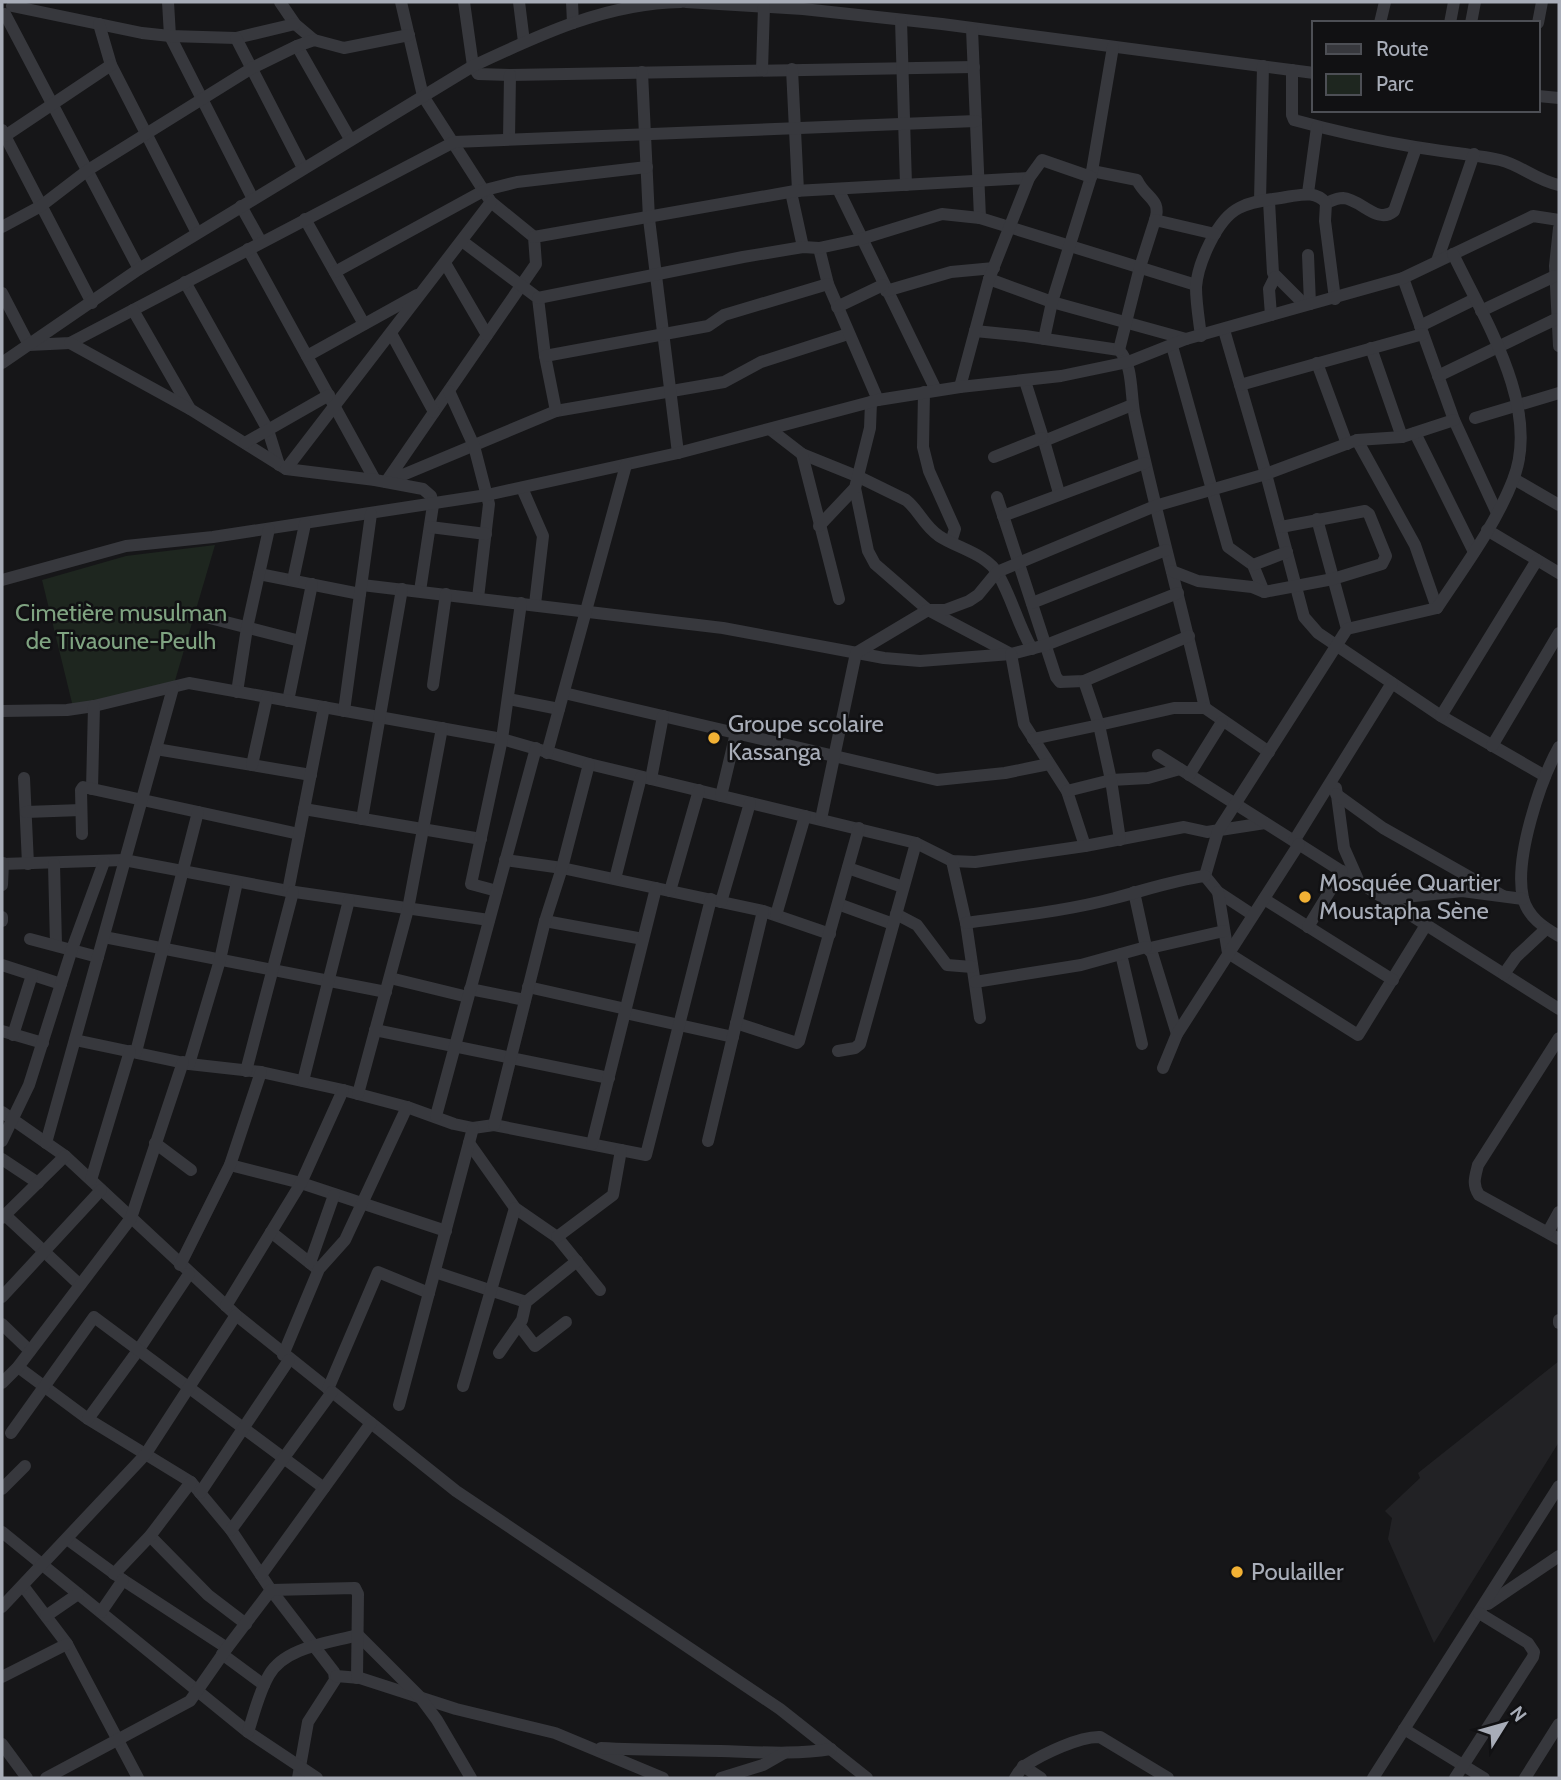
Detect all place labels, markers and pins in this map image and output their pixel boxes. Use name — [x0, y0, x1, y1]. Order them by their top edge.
place label: Groupe scolaire Kassanga — [728, 709, 884, 766]
marker: Groupe scolaire Kassanga — [706, 730, 722, 746]
place label: Mosquée Quartier Moustapha Sène — [1319, 868, 1501, 925]
marker: Mosquée Quartier Moustapha Sène — [1297, 889, 1313, 905]
place label: Poulailler — [1251, 1557, 1344, 1586]
marker: Poulailler — [1229, 1564, 1245, 1580]

